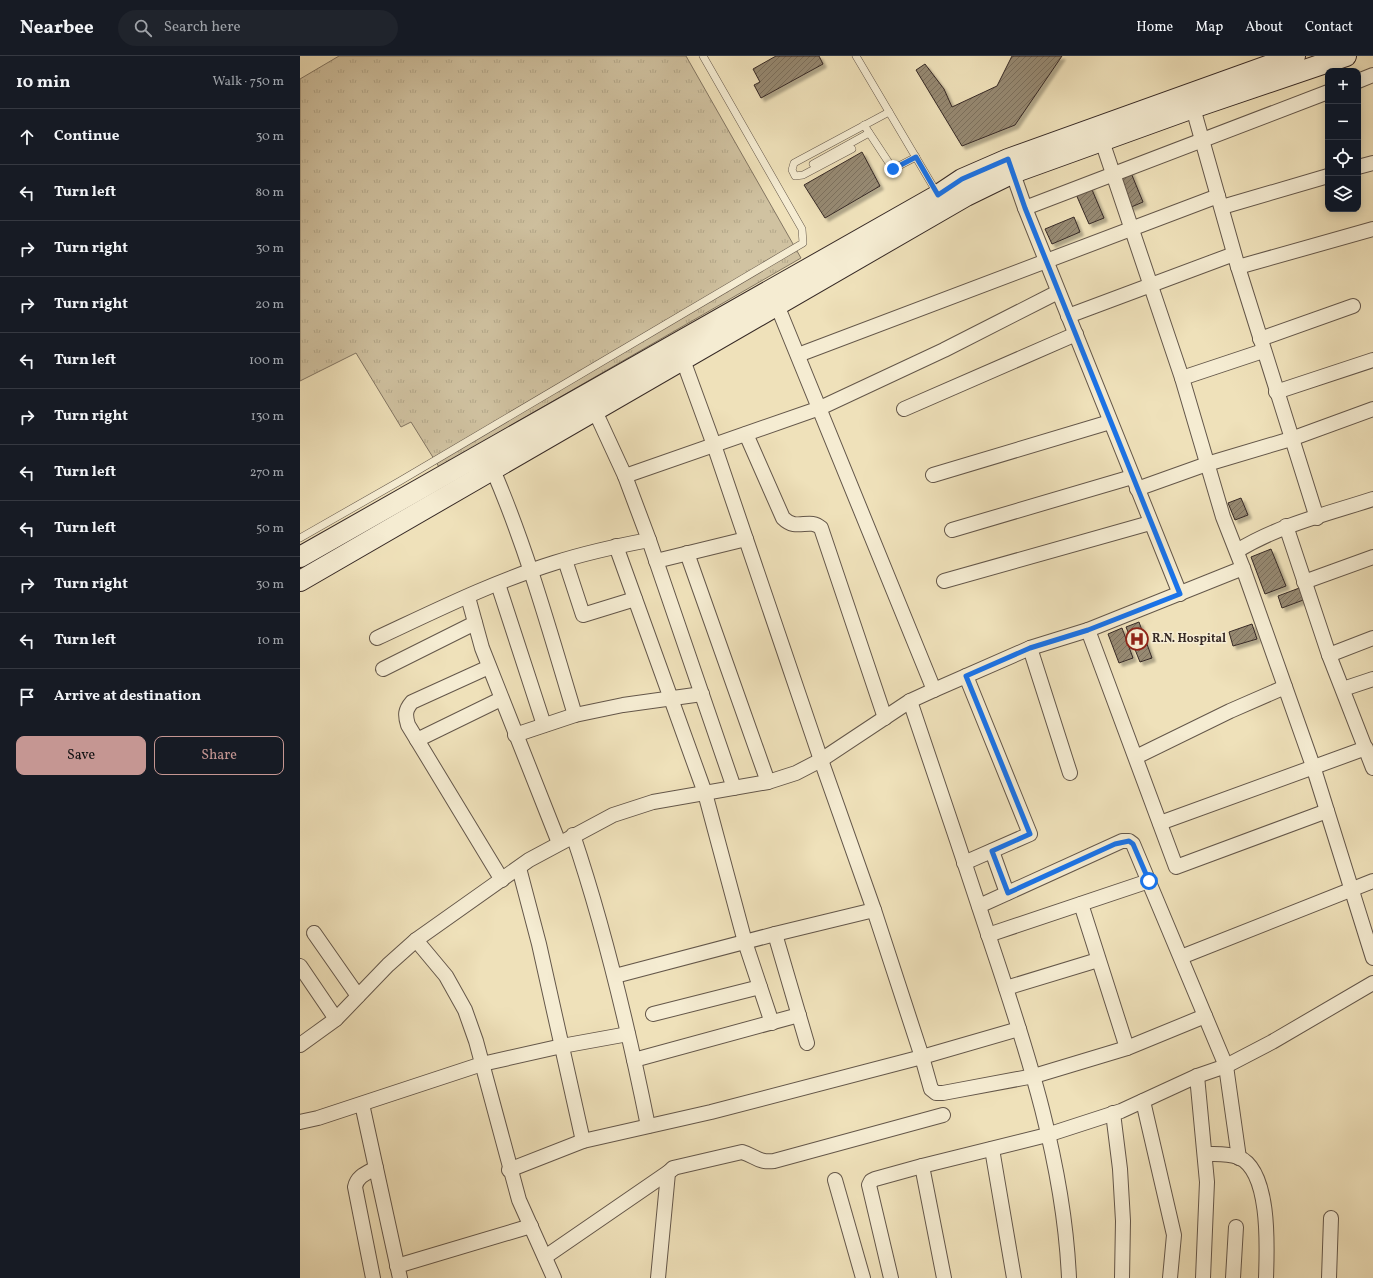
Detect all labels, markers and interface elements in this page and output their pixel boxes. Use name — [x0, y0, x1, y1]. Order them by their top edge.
search box — [118, 10, 398, 46]
text: Nearbee — [20, 15, 94, 41]
icon: search — [132, 17, 154, 39]
text: Search here — [164, 17, 241, 38]
text: Home — [1136, 18, 1173, 37]
text: Map — [1195, 18, 1223, 37]
text: About — [1245, 18, 1283, 37]
text: Contact — [1305, 18, 1353, 37]
map controls — [1325, 68, 1361, 212]
button: + — [1325, 68, 1361, 104]
text: 10 min — [16, 71, 70, 94]
text: Walk · 750 m — [212, 73, 284, 91]
button: − — [1325, 104, 1361, 140]
icon: ahead — [16, 126, 38, 148]
text: Continue — [54, 126, 119, 147]
text: 30 m — [256, 128, 284, 146]
button: locate — [1325, 140, 1361, 176]
route end — [884, 160, 902, 178]
button: layers — [1325, 176, 1361, 212]
icon: left — [16, 182, 38, 204]
text: Turn left — [54, 182, 116, 203]
text: 80 m — [255, 184, 284, 202]
icon: right — [16, 238, 38, 260]
text: Turn right — [54, 238, 128, 259]
text: 30 m — [256, 240, 284, 258]
icon: right — [16, 294, 38, 316]
text: Turn right — [54, 294, 128, 315]
text: 20 m — [255, 296, 284, 314]
icon: left — [16, 350, 38, 372]
text: Turn left — [54, 350, 116, 371]
text: 100 m — [249, 352, 284, 370]
icon: right — [16, 406, 38, 428]
text: Turn right — [54, 406, 128, 427]
text: 130 m — [251, 408, 284, 426]
icon: left — [16, 462, 38, 484]
text: Turn left — [54, 462, 116, 483]
text: 270 m — [250, 464, 284, 482]
icon: left — [16, 518, 38, 540]
text: Turn left — [54, 518, 116, 539]
text: 50 m — [256, 520, 284, 538]
icon: right — [16, 574, 38, 596]
text: Turn right — [54, 574, 128, 595]
text: 30 m — [256, 576, 284, 594]
hospital icon: R.N. Hospital — [1124, 626, 1150, 652]
icon: left — [16, 630, 38, 652]
text: Turn left — [54, 630, 116, 651]
place label: R.N. Hospital — [1152, 631, 1226, 647]
text: 10 m — [257, 632, 284, 650]
icon: arrive — [16, 686, 38, 708]
text: Arrive at destination — [54, 686, 201, 707]
button: Save — [16, 736, 146, 775]
button: Share — [154, 736, 284, 775]
route start — [1140, 872, 1158, 890]

